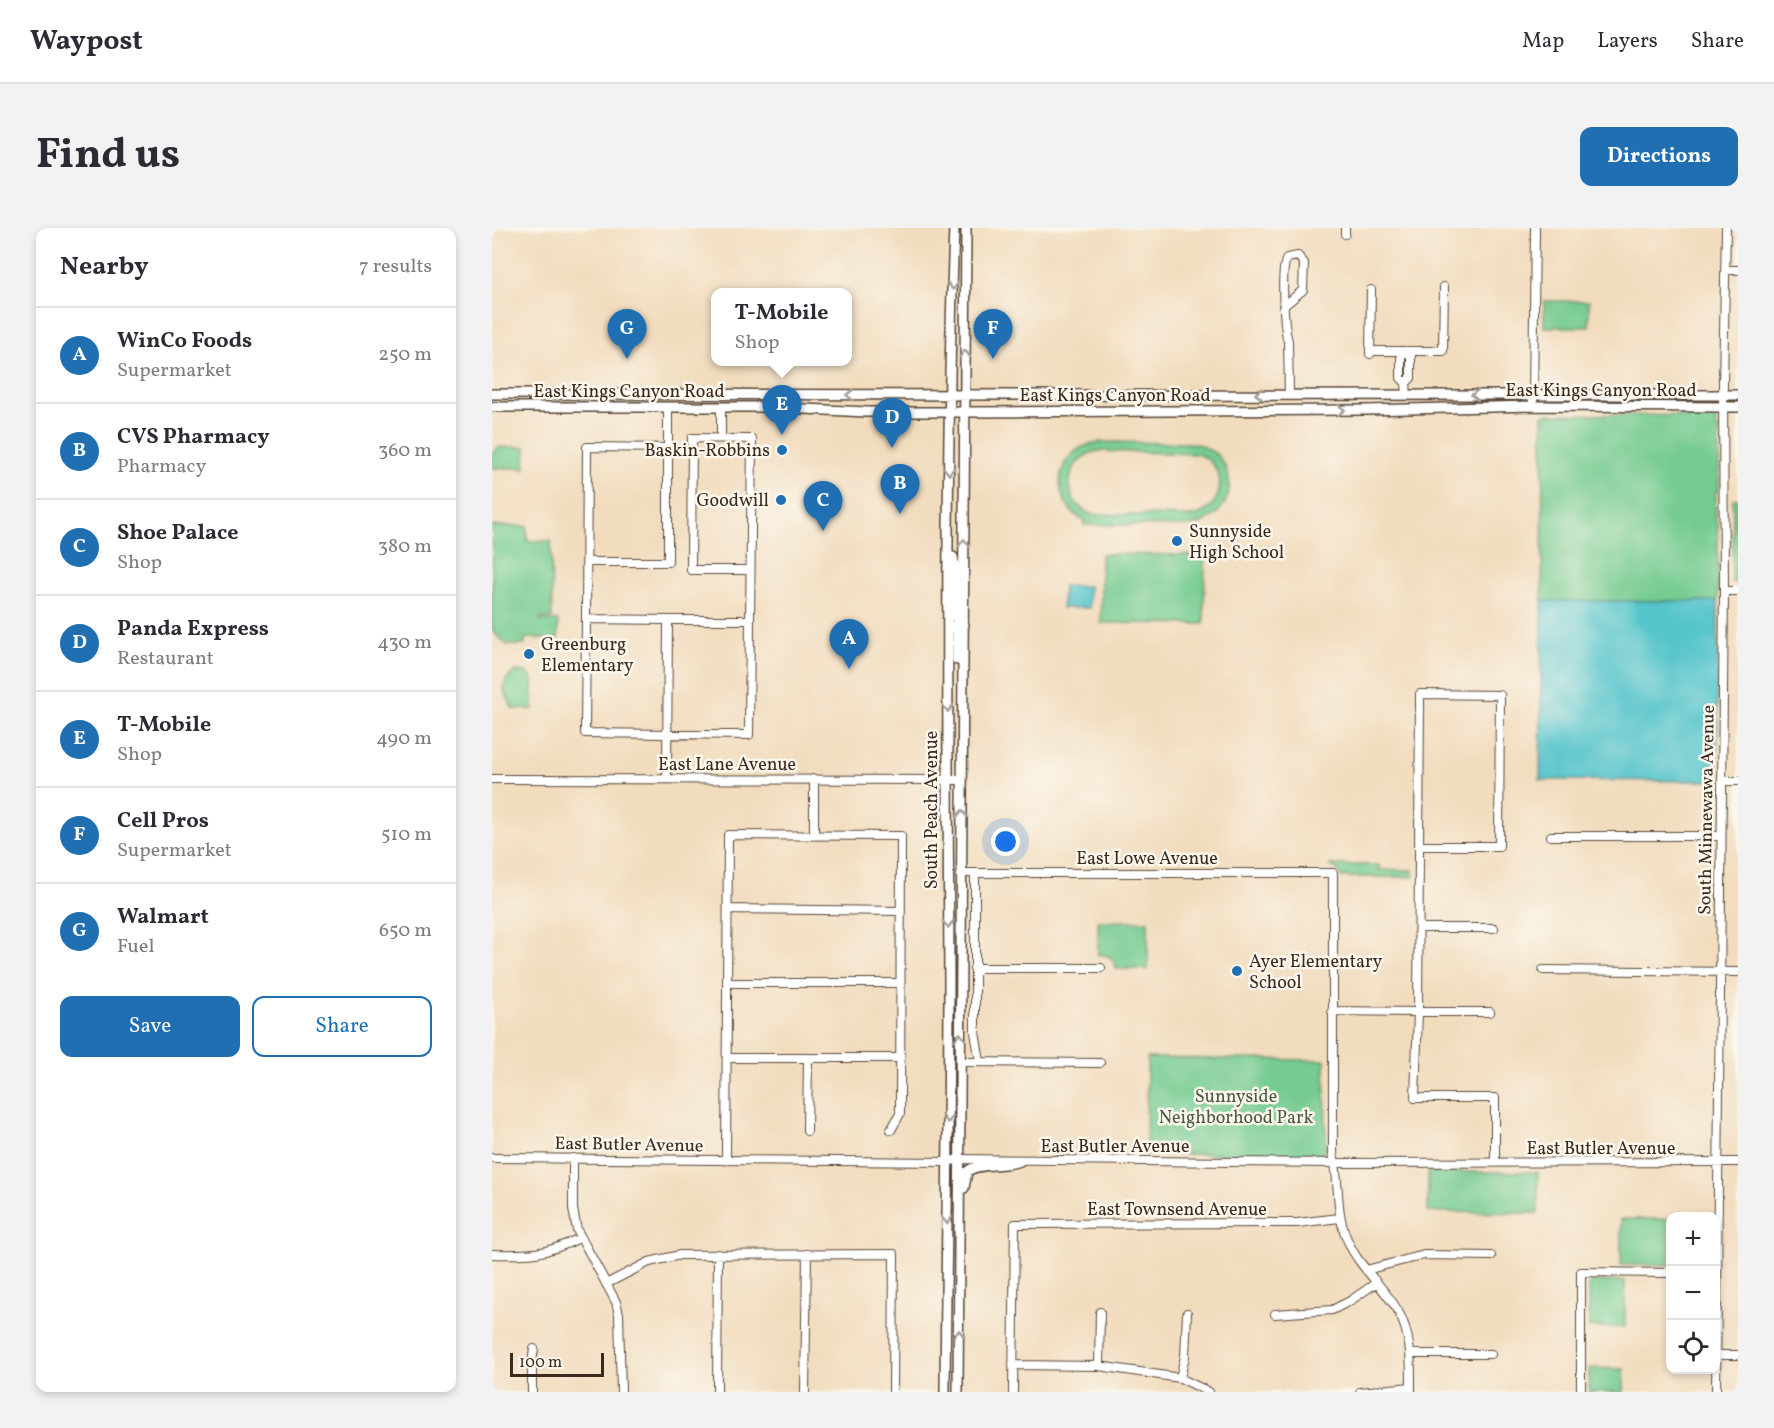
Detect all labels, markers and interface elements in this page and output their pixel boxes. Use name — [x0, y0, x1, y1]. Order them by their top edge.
text: Waypost — [30, 22, 143, 61]
text: Map — [1522, 27, 1564, 56]
text: Layers — [1597, 27, 1658, 56]
text: Share — [1691, 27, 1744, 56]
text: Find us — [36, 127, 180, 186]
button: Directions — [1580, 127, 1738, 186]
text: Nearby — [60, 249, 149, 285]
text: 7 results — [359, 253, 432, 281]
one-way arrow — [947, 282, 959, 291]
popup — [711, 288, 852, 366]
text: T-Mobile — [734, 298, 829, 329]
pin: G — [608, 310, 646, 359]
pin: F — [974, 310, 1012, 359]
text: WinCo Foods — [117, 326, 252, 357]
text: Shop — [734, 329, 780, 357]
text: A — [72, 341, 87, 369]
text: 250 m — [378, 341, 432, 369]
one-way arrow — [959, 349, 971, 358]
text: Supermarket — [117, 357, 232, 385]
street label: East Kings Canyon Road — [1505, 379, 1697, 404]
street label: East Kings Canyon Road — [533, 380, 725, 405]
street label: East Kings Canyon Road — [1019, 384, 1211, 409]
pin: E — [762, 386, 802, 435]
one-way arrow — [1254, 388, 1263, 400]
one-way arrow — [845, 389, 854, 401]
one-way arrow — [1470, 389, 1479, 401]
pin: D — [872, 398, 912, 448]
one-way arrow — [1337, 404, 1346, 416]
text: CVS Pharmacy — [117, 422, 270, 453]
text: B — [73, 437, 86, 465]
text: 360 m — [378, 437, 432, 465]
place label: Baskin-Robbins — [644, 439, 770, 464]
marker: Baskin-Robbins — [775, 443, 789, 457]
text: Pharmacy — [117, 453, 206, 481]
pin: B — [880, 464, 920, 514]
one-way arrow — [943, 466, 955, 475]
pin: C — [804, 482, 842, 531]
place label: Goodwill — [696, 489, 769, 514]
marker: Goodwill — [774, 493, 788, 507]
text: Shoe Palace — [117, 518, 239, 549]
place label: Sunnyside High School — [1189, 520, 1284, 566]
text: C — [73, 533, 86, 561]
text: 380 m — [378, 533, 432, 561]
marker: Sunnyside High School — [1170, 534, 1184, 548]
one-way arrow — [958, 539, 970, 548]
text: Shop — [117, 549, 162, 577]
text: Panda Express — [117, 614, 269, 645]
pin: A — [830, 620, 868, 669]
text: D — [72, 629, 87, 657]
text: 430 m — [377, 629, 432, 657]
place label: Greenburg Elementary — [541, 633, 634, 679]
text: Restaurant — [117, 645, 214, 673]
marker: Greenburg Elementary — [522, 647, 536, 661]
one-way arrow — [942, 703, 954, 712]
street label: South Minnewawa Avenue — [1693, 705, 1722, 915]
text: T-Mobile — [117, 710, 211, 741]
text: E — [73, 725, 86, 753]
text: 490 m — [376, 725, 432, 753]
street label: South Peach Avenue — [920, 731, 945, 889]
text: Shop — [117, 741, 162, 769]
street label: East Lane Avenue — [658, 753, 796, 778]
text: Cell Pros — [117, 806, 209, 837]
one-way arrow — [956, 810, 968, 819]
text: F — [74, 821, 85, 849]
text: 510 m — [381, 821, 432, 849]
your location — [991, 827, 1020, 856]
text: Supermarket — [117, 837, 232, 865]
street label: East Lowe Avenue — [1076, 847, 1218, 872]
text: Walmart — [117, 902, 209, 933]
text: G — [72, 917, 87, 945]
text: 650 m — [379, 917, 432, 945]
one-way arrow — [942, 919, 954, 928]
text: Fuel — [117, 933, 154, 961]
place label: Ayer Elementary School — [1249, 950, 1383, 996]
marker: Ayer Elementary School — [1230, 964, 1244, 978]
button: Save — [60, 996, 240, 1057]
button: Share — [252, 996, 432, 1057]
one-way arrow — [954, 1033, 966, 1042]
park label: Sunnyside Neighborhood Park — [1159, 1085, 1313, 1131]
one-way arrow — [942, 1114, 954, 1123]
street label: East Butler Avenue — [554, 1132, 704, 1159]
street label: East Butler Avenue — [1040, 1135, 1190, 1160]
street label: East Butler Avenue — [1526, 1137, 1676, 1162]
street label: East Townsend Avenue — [1087, 1198, 1267, 1223]
map controls — [1666, 1212, 1720, 1374]
button: + — [1666, 1212, 1720, 1266]
one-way arrow — [941, 1216, 953, 1225]
button: − — [1666, 1266, 1720, 1320]
button: locate — [1666, 1320, 1720, 1374]
one-way arrow — [952, 1329, 965, 1338]
scale bar — [510, 1350, 604, 1378]
text: 100 m — [519, 1352, 562, 1374]

